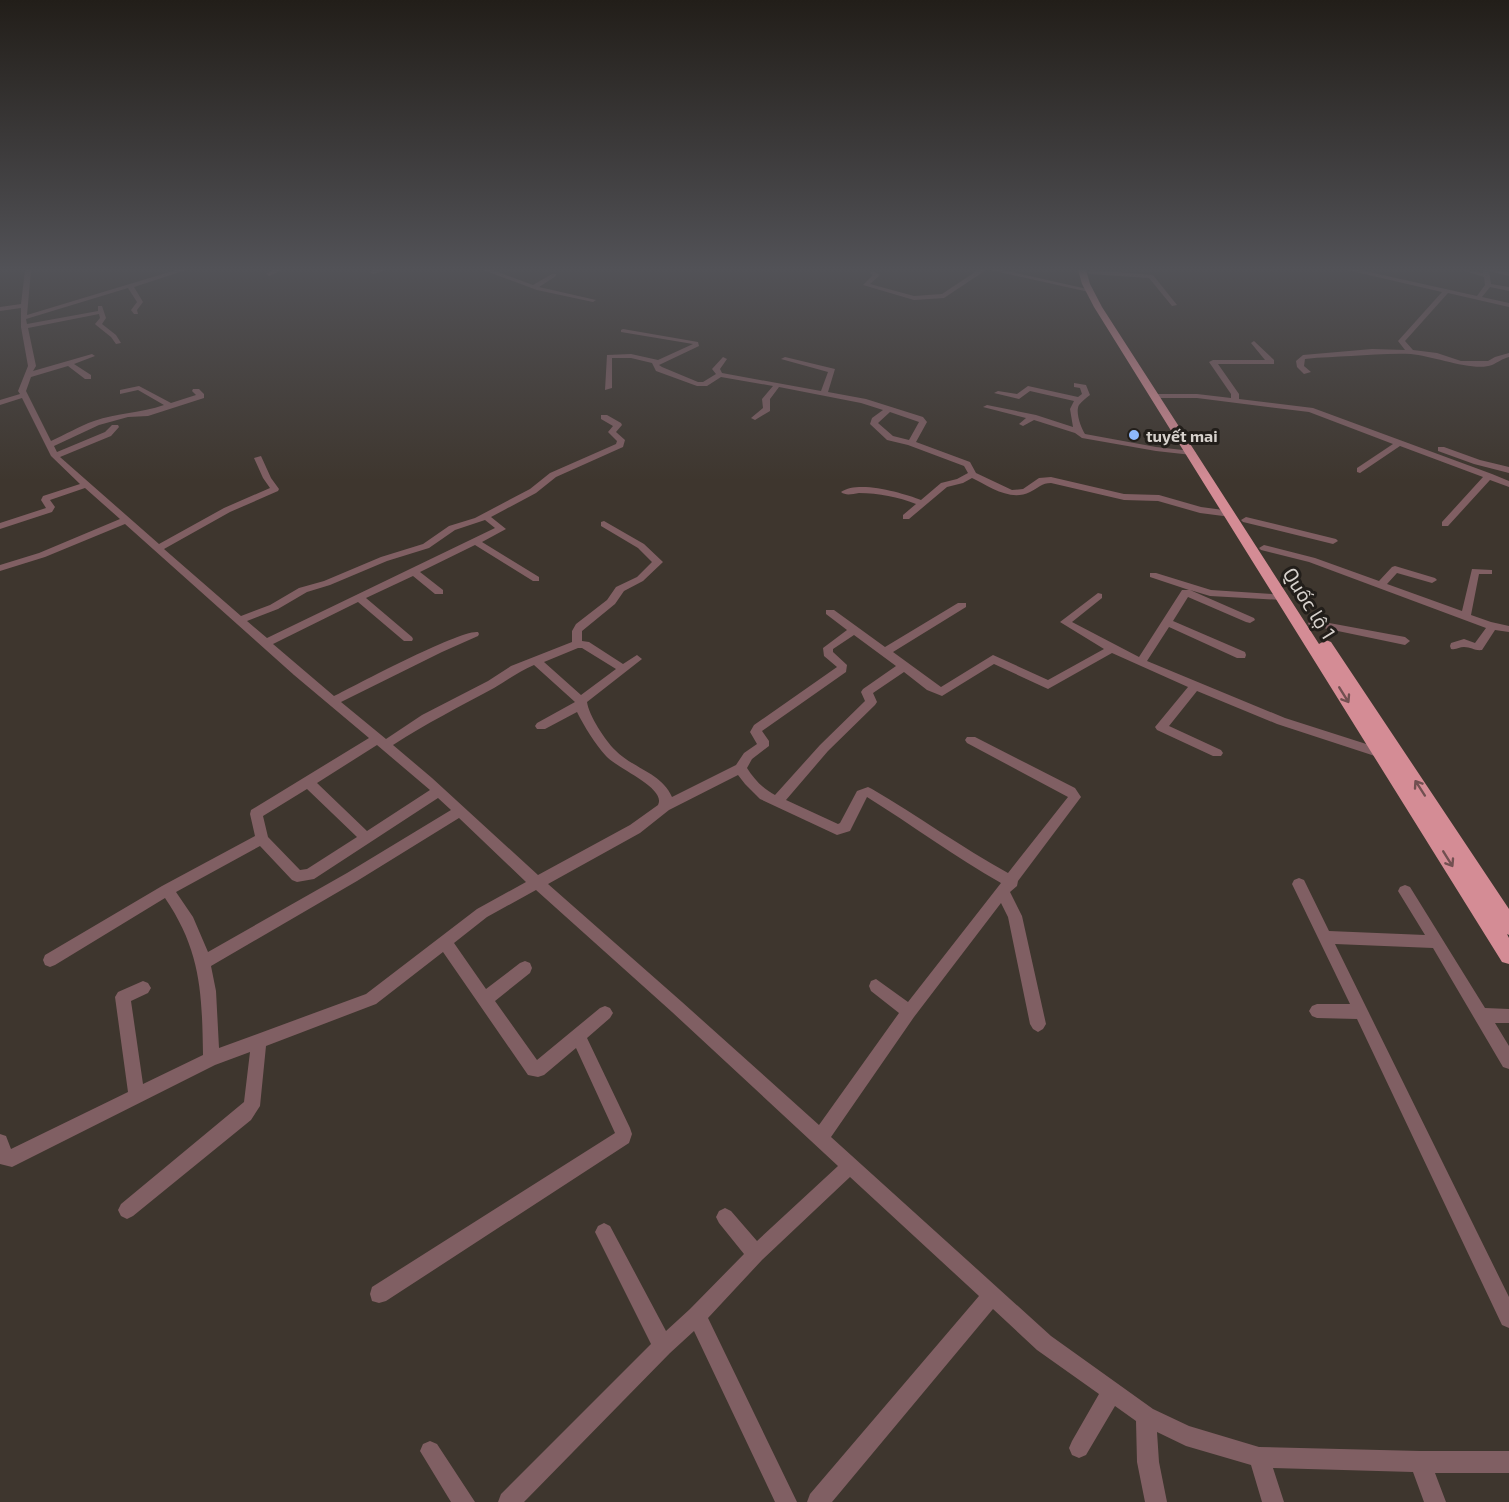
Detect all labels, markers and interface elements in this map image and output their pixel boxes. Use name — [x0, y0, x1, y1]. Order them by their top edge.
place label: tuyết mai — [1146, 426, 1218, 446]
marker: tuyết mai — [1127, 428, 1141, 442]
street label: Quốc lộ 1 — [1279, 563, 1341, 643]
one-way arrow — [1338, 686, 1351, 703]
one-way arrow — [1414, 780, 1426, 797]
one-way arrow — [1442, 851, 1455, 868]

